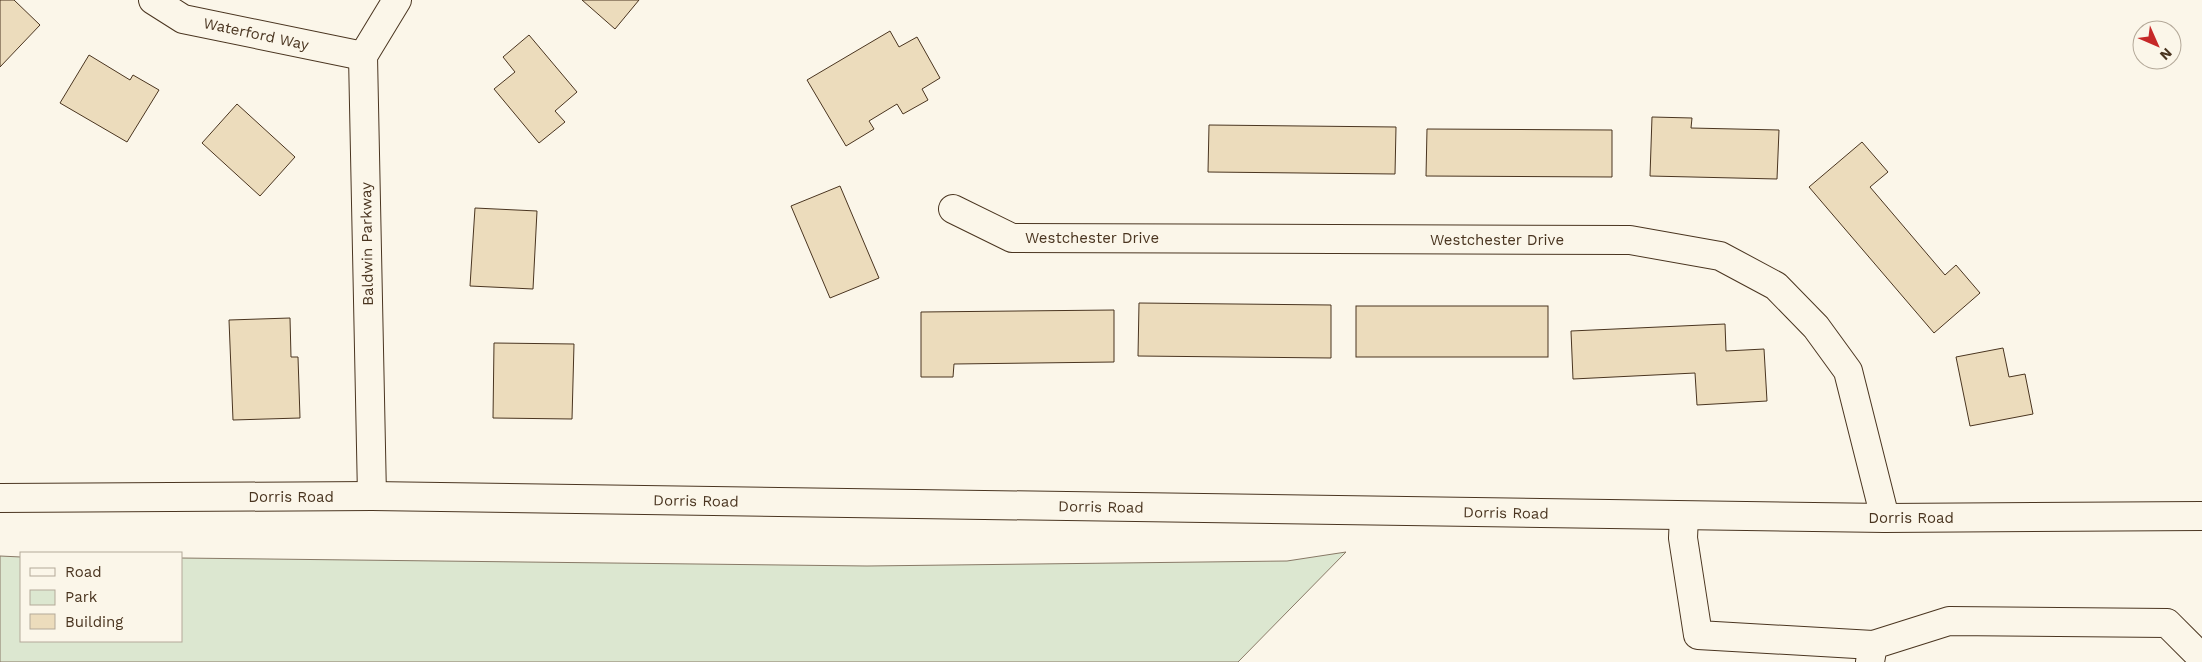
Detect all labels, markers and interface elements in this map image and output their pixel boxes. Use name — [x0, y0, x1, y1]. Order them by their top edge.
street label: Waterford Way — [202, 14, 311, 54]
north arrow — [2132, 20, 2182, 70]
text: N — [2157, 45, 2176, 64]
street label: Baldwin Parkway — [357, 182, 377, 306]
street label: Westchester Drive — [1025, 229, 1159, 247]
street label: Westchester Drive — [1430, 231, 1564, 249]
street label: Dorris Road — [248, 488, 334, 506]
street label: Dorris Road — [653, 491, 739, 511]
street label: Dorris Road — [1058, 497, 1144, 517]
street label: Dorris Road — [1463, 503, 1549, 523]
street label: Dorris Road — [1868, 509, 1954, 527]
legend — [20, 552, 182, 642]
text: Road — [65, 563, 102, 581]
text: Park — [65, 588, 98, 606]
text: Building — [65, 613, 123, 631]

